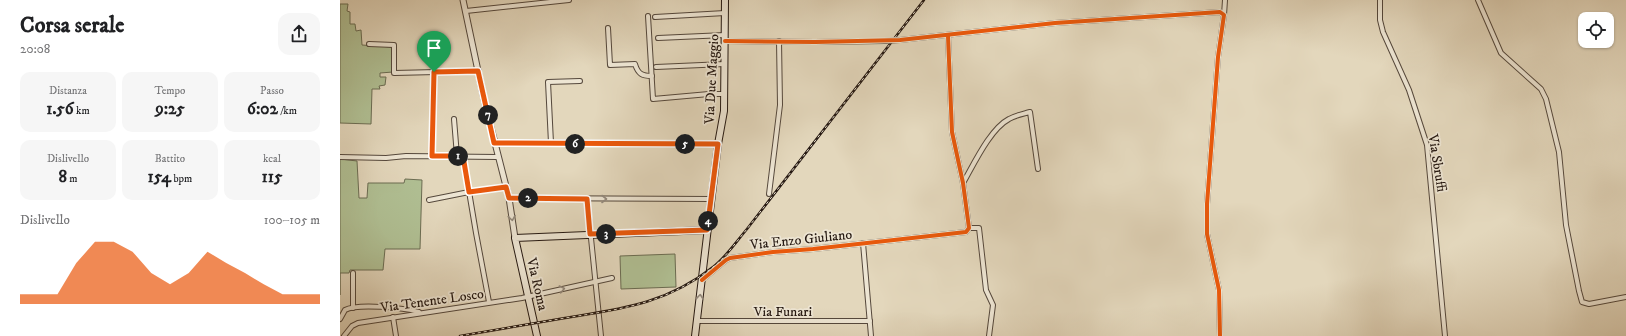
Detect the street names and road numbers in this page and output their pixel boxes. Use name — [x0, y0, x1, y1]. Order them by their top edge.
street label: Via Due Maggio — [701, 33, 723, 126]
street label: Via Sbruffi — [1423, 132, 1450, 193]
street label: Via Enzo Giuliano — [748, 226, 853, 254]
street label: Via Roma — [522, 255, 552, 313]
street label: Via Tenente Losco — [378, 285, 485, 317]
street label: Via Funari — [753, 303, 813, 321]

